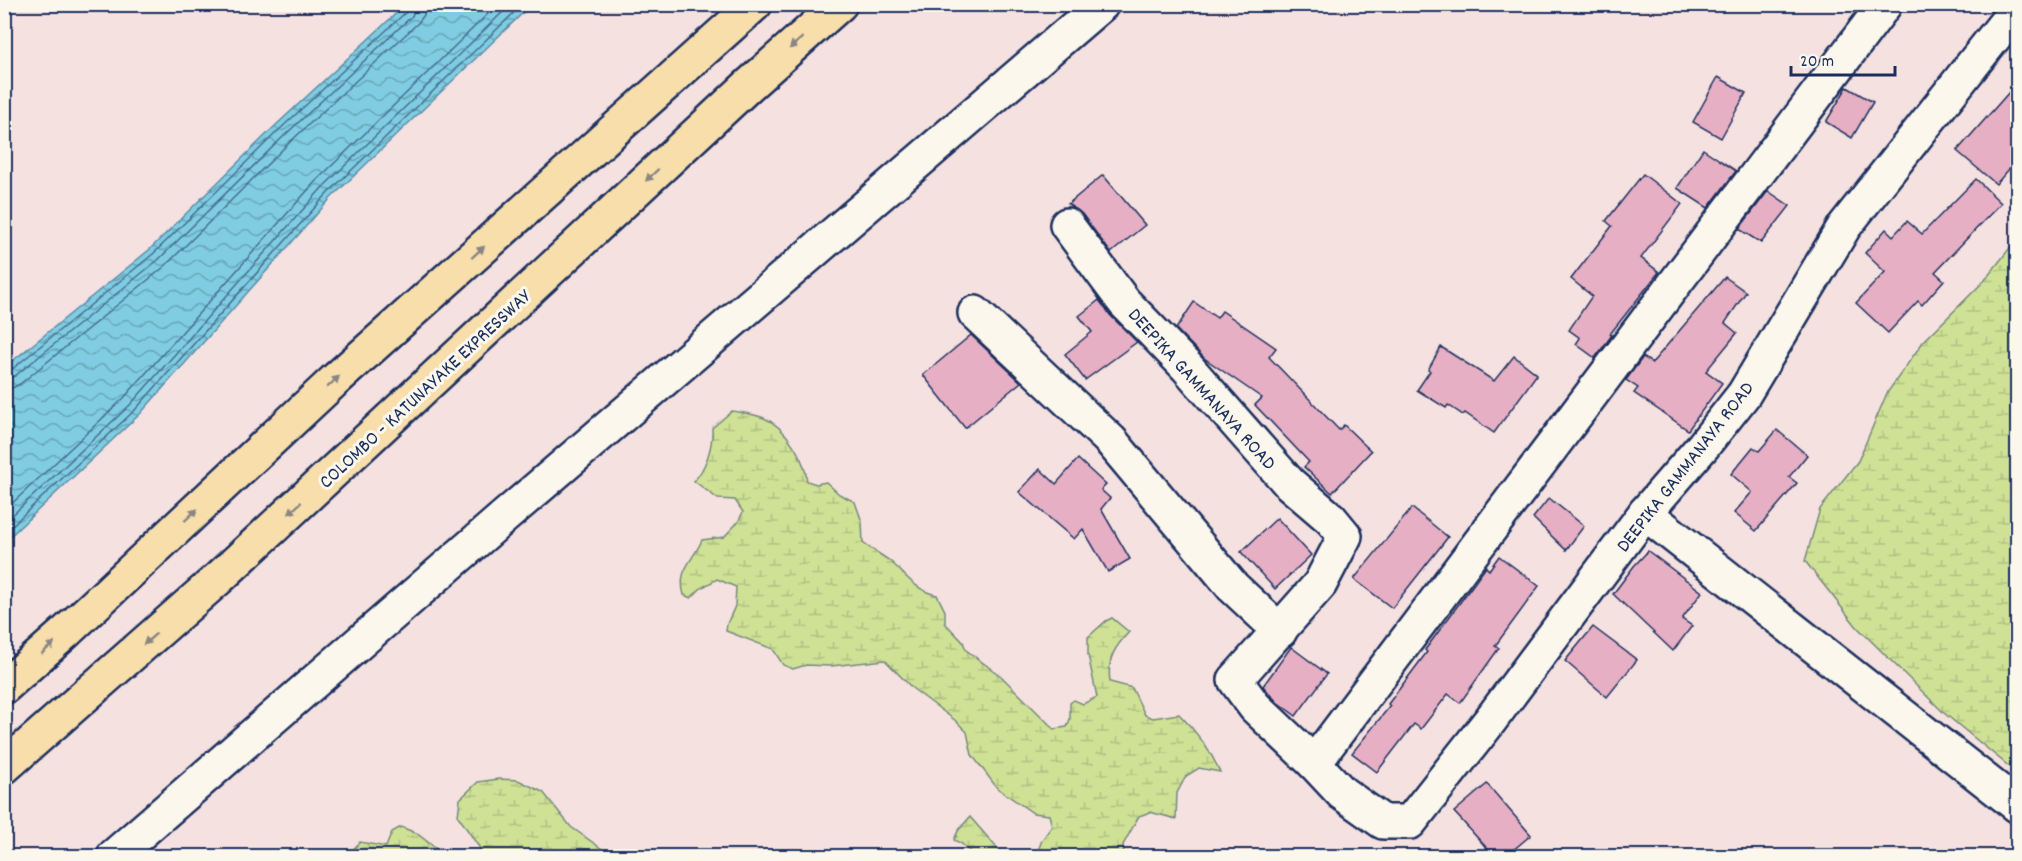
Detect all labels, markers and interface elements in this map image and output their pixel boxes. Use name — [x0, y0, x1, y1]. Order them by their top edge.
one-way arrow — [789, 36, 804, 50]
scale bar — [1791, 39, 1894, 77]
text: 20 m — [1800, 50, 1834, 75]
one-way arrow — [645, 168, 660, 182]
one-way arrow — [471, 245, 486, 259]
street label: COLOMBO - KATUNAYAKE EXPRESSWAY — [314, 284, 539, 496]
street label: DEEPIKA GAMMANAYA ROAD — [1120, 303, 1281, 477]
one-way arrow — [325, 376, 340, 389]
street label: DEEPIKA GAMMANAYA ROAD — [1611, 376, 1762, 559]
one-way arrow — [287, 501, 302, 515]
one-way arrow — [183, 508, 198, 522]
one-way arrow — [143, 632, 158, 645]
one-way arrow — [40, 642, 55, 655]

